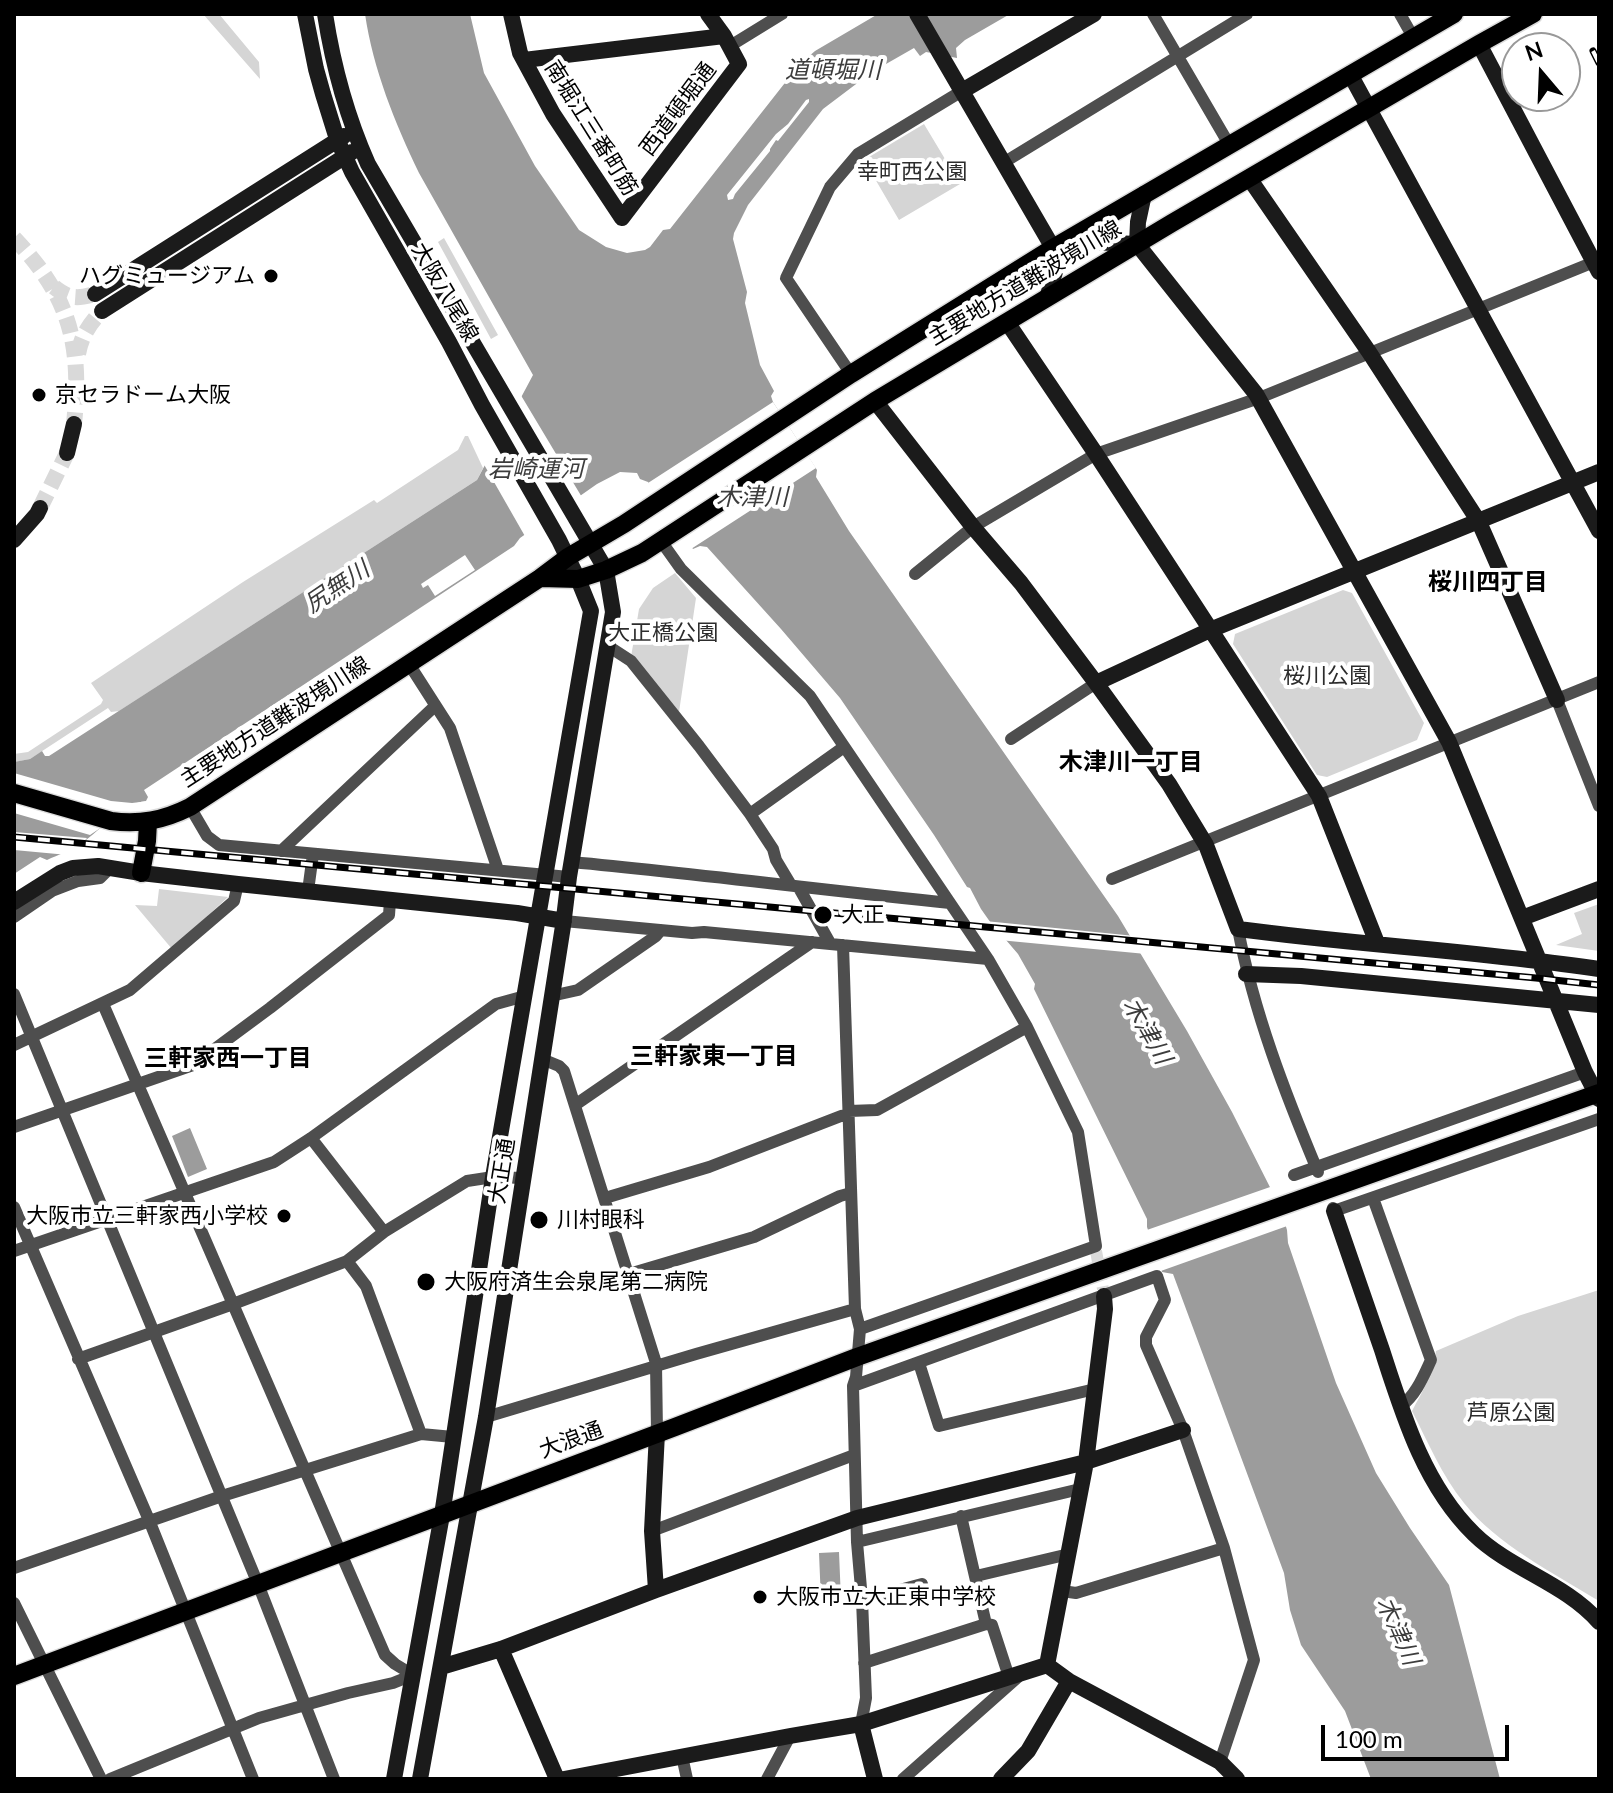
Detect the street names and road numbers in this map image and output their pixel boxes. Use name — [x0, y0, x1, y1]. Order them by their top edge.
street label: 南堀江三番町筋 — [539, 56, 643, 200]
street label: 西道頓堀通 — [634, 57, 722, 161]
street label: 主要地方道難波境川線 — [924, 215, 1126, 351]
street label: 大阪八尾線 — [406, 238, 484, 346]
street label: 主要地方道難波境川線 — [176, 651, 374, 793]
street label: 大正通 — [484, 1136, 520, 1206]
street label: 大浪通 — [535, 1416, 607, 1464]

